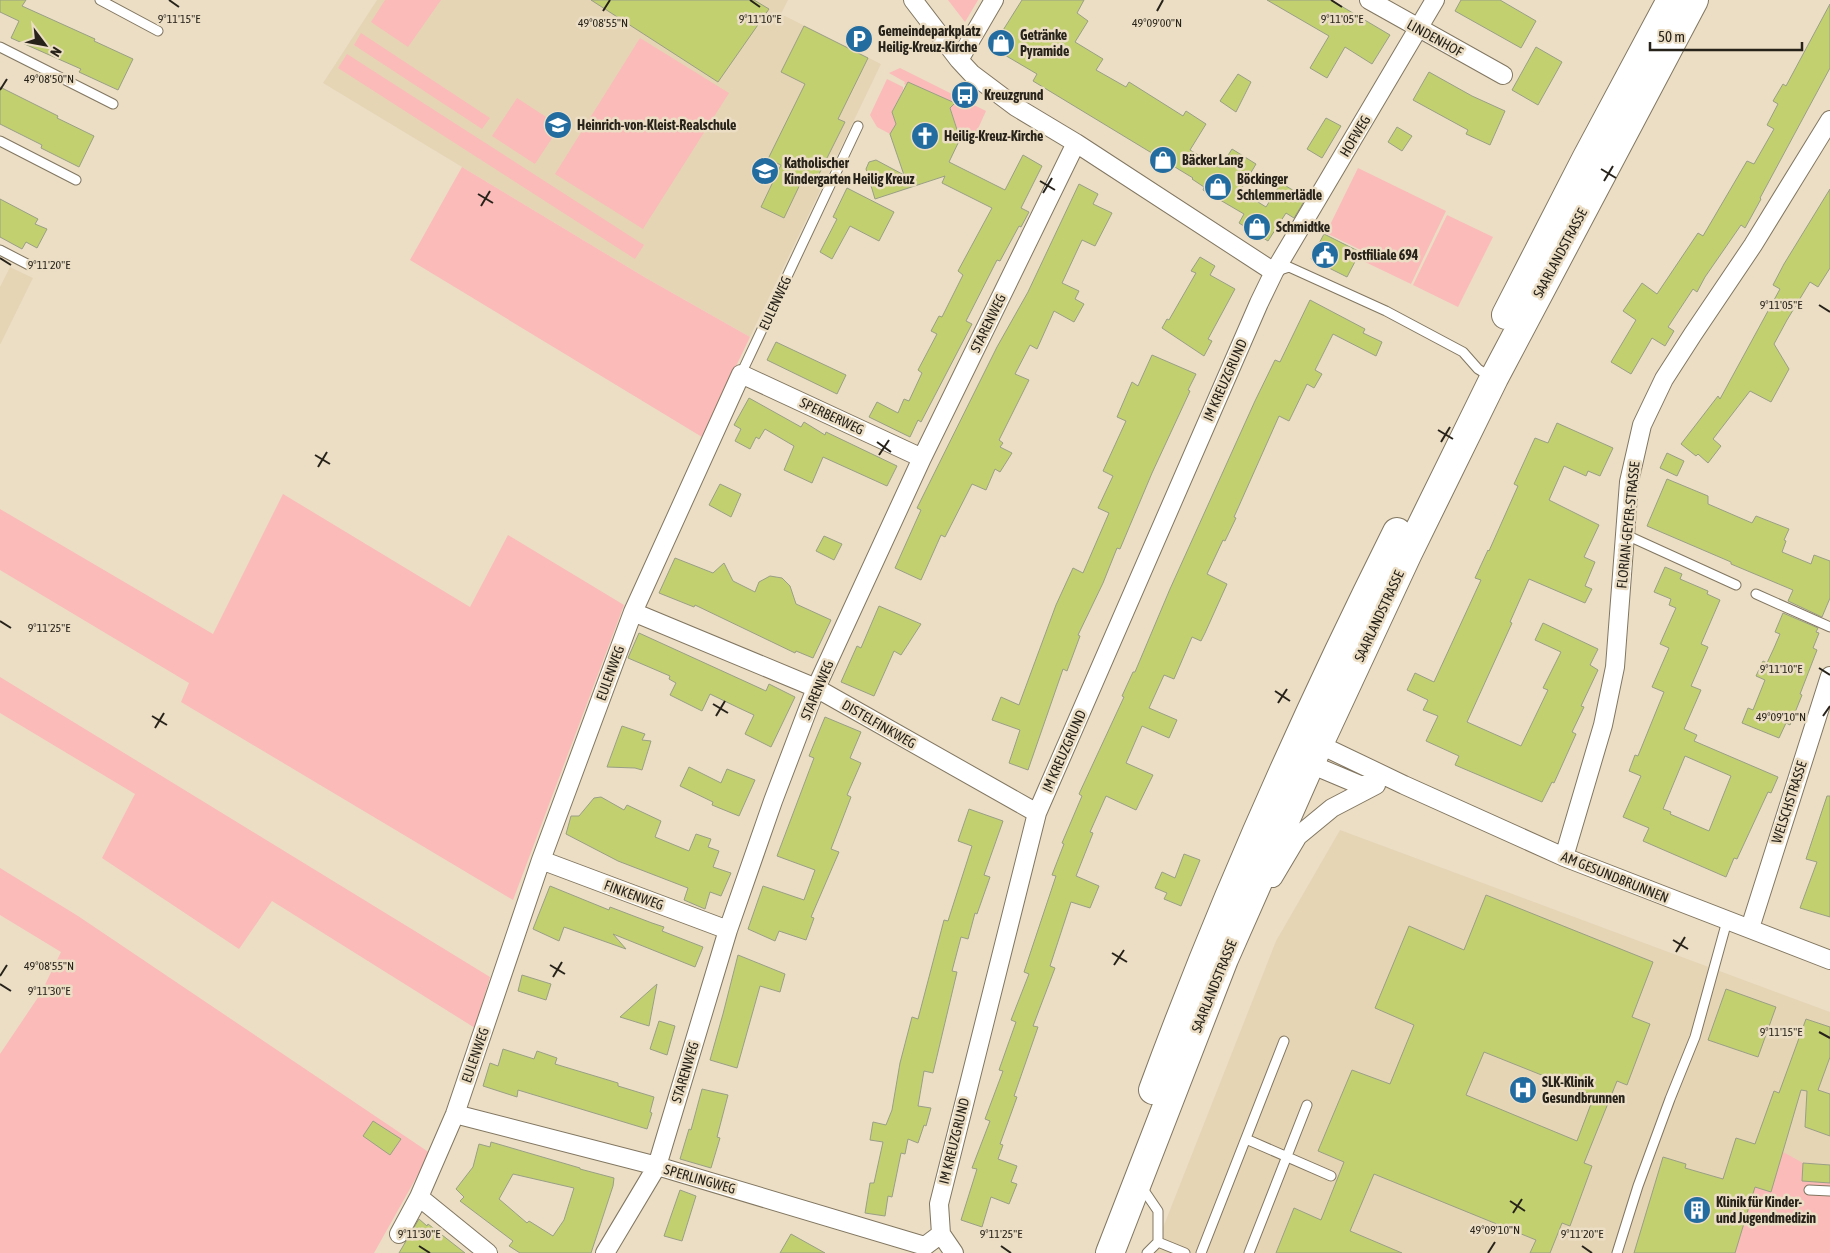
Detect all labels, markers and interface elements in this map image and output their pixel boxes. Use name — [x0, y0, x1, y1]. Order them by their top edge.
text: 9°11'15"E — [158, 12, 200, 26]
text: 9°11'10"E — [739, 12, 781, 26]
text: 9°11'05"E — [1321, 12, 1363, 26]
text: 49°08'55"N — [578, 16, 628, 30]
text: 49°09'00"N — [1132, 16, 1182, 30]
street label: LINDENHOF — [1404, 16, 1466, 60]
north arrow — [20, 20, 70, 70]
scale bar — [1650, 20, 1802, 52]
place label: Gemeindeparkplatz Heilig-Kreuz-Kirche — [878, 23, 981, 55]
parking icon: Gemeindeparkplatz Heilig-Kreuz-Kirche — [844, 24, 874, 54]
place label: Getränke Pyramide — [1020, 27, 1069, 59]
shop icon: Getränke Pyramide — [986, 28, 1016, 58]
text: 50 m — [1658, 28, 1685, 45]
text: N — [47, 44, 65, 60]
text: 49°08'50"N — [24, 72, 74, 86]
bus stop icon: Kreuzgrund — [950, 80, 980, 110]
place label: Kreuzgrund — [984, 87, 1044, 103]
school or university icon: Heinrich-von-Kleist-Realschule — [543, 110, 573, 140]
street label: HOFWEG — [1336, 112, 1374, 160]
place label: Heinrich-von-Kleist-Realschule — [577, 117, 736, 133]
church icon: Heilig-Kreuz-Kirche — [910, 121, 940, 151]
place label: Heilig-Kreuz-Kirche — [944, 128, 1043, 144]
shop icon: Bäcker Lang — [1148, 145, 1178, 175]
place label: Bäcker Lang — [1182, 152, 1244, 168]
place label: Katholischer Kindergarten Heilig Kreuz — [784, 155, 915, 187]
school or university icon: Katholischer Kindergarten Heilig Kreuz — [750, 156, 780, 186]
place label: Böckinger Schlemmerlädle — [1237, 171, 1322, 203]
shop icon: Böckinger Schlemmerlädle — [1203, 172, 1233, 202]
street label: SAARLANDSTRASSE — [1530, 206, 1590, 300]
shop icon: Schmidtke — [1242, 212, 1272, 242]
place label: Schmidtke — [1276, 219, 1330, 235]
public building icon: Postfiliale 694 — [1310, 240, 1340, 270]
place label: Postfiliale 694 — [1344, 247, 1419, 263]
text: 9°11'20"E — [28, 258, 70, 272]
street label: EULENWEG — [756, 274, 794, 332]
street label: STARENWEG — [967, 291, 1009, 355]
text: 9°11'05"E — [1760, 298, 1802, 312]
street label: IM KREUZGRUND — [1200, 336, 1250, 423]
street label: SPERBERWEG — [797, 394, 867, 438]
street label: FLORIAN-GEYER-STRASSE — [1613, 461, 1643, 589]
street label: SAARLANDSTRASSE — [1351, 568, 1407, 664]
text: 9°11'25"E — [28, 621, 70, 635]
street label: EULENWEG — [593, 643, 627, 703]
street label: STARENWEG — [797, 658, 837, 722]
text: 9°11'10"E — [1760, 662, 1802, 676]
street label: DISTELFINKWEG — [839, 696, 919, 752]
street label: IM KREUZGRUND — [1039, 707, 1089, 794]
text: 49°09'10"N — [1756, 710, 1806, 724]
street label: WELSCHSTRASSE — [1768, 759, 1810, 845]
street label: AM GESUNDBRUNNEN — [1559, 848, 1671, 906]
street label: FINKENWEG — [602, 877, 666, 913]
street label: SAARLANDSTRASSE — [1188, 937, 1240, 1035]
text: 49°08'55"N — [24, 959, 74, 973]
text: 9°11'30"E — [28, 984, 70, 998]
street label: EULENWEG — [458, 1025, 492, 1085]
text: 9°11'15"E — [1760, 1025, 1802, 1039]
street label: STARENWEG — [668, 1039, 702, 1105]
place label: SLK-Klinik Gesundbrunnen — [1542, 1074, 1625, 1106]
hospital icon: SLK-Klinik Gesundbrunnen — [1508, 1075, 1538, 1105]
street label: IM KREUZGRUND — [936, 1096, 972, 1186]
street label: SPERLINGWEG — [662, 1161, 738, 1197]
place label: Klinik für Kinder- und Jugendmedizin — [1716, 1194, 1816, 1226]
building icon: Klinik für Kinder- und Jugendmedizin — [1682, 1195, 1712, 1225]
text: 49°09'10"N — [1470, 1223, 1520, 1237]
text: 9°11'30"E — [398, 1227, 440, 1241]
text: 9°11'25"E — [980, 1227, 1022, 1241]
text: 9°11'20"E — [1561, 1227, 1603, 1241]

